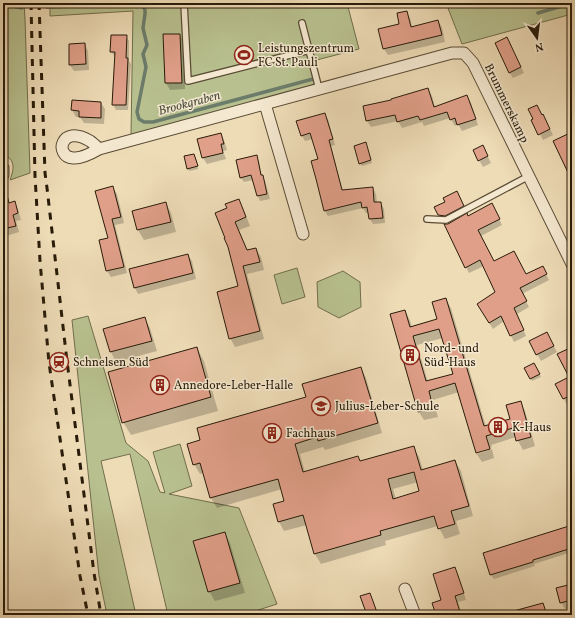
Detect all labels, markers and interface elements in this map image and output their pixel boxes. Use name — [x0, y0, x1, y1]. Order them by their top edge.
north arrow — [517, 18, 557, 58]
text: N — [533, 38, 545, 54]
place label: Leistungszentrum FC St. Pauli — [258, 41, 354, 71]
sports icon: Leistungszentrum FC St. Pauli — [233, 44, 255, 66]
street label: Brummerskamp — [480, 61, 532, 146]
water label: Brookgraben — [156, 87, 223, 121]
place label: Nord- und Süd-Haus — [424, 341, 479, 371]
building icon: Nord- und Süd-Haus — [399, 344, 421, 366]
station icon: Schnelsen Süd — [48, 351, 70, 373]
place label: Schnelsen Süd — [73, 355, 149, 371]
building icon: Annedore-Leber-Halle — [149, 374, 171, 396]
place label: Annedore-Leber-Halle — [174, 378, 294, 394]
school or university icon: Julius-Leber-Schule — [310, 395, 332, 417]
place label: Julius-Leber-Schule — [335, 399, 439, 415]
building icon: K-Haus — [487, 416, 509, 438]
place label: K-Haus — [512, 420, 551, 436]
building icon: Fachhaus — [261, 422, 283, 444]
place label: Fachhaus — [286, 426, 335, 442]

